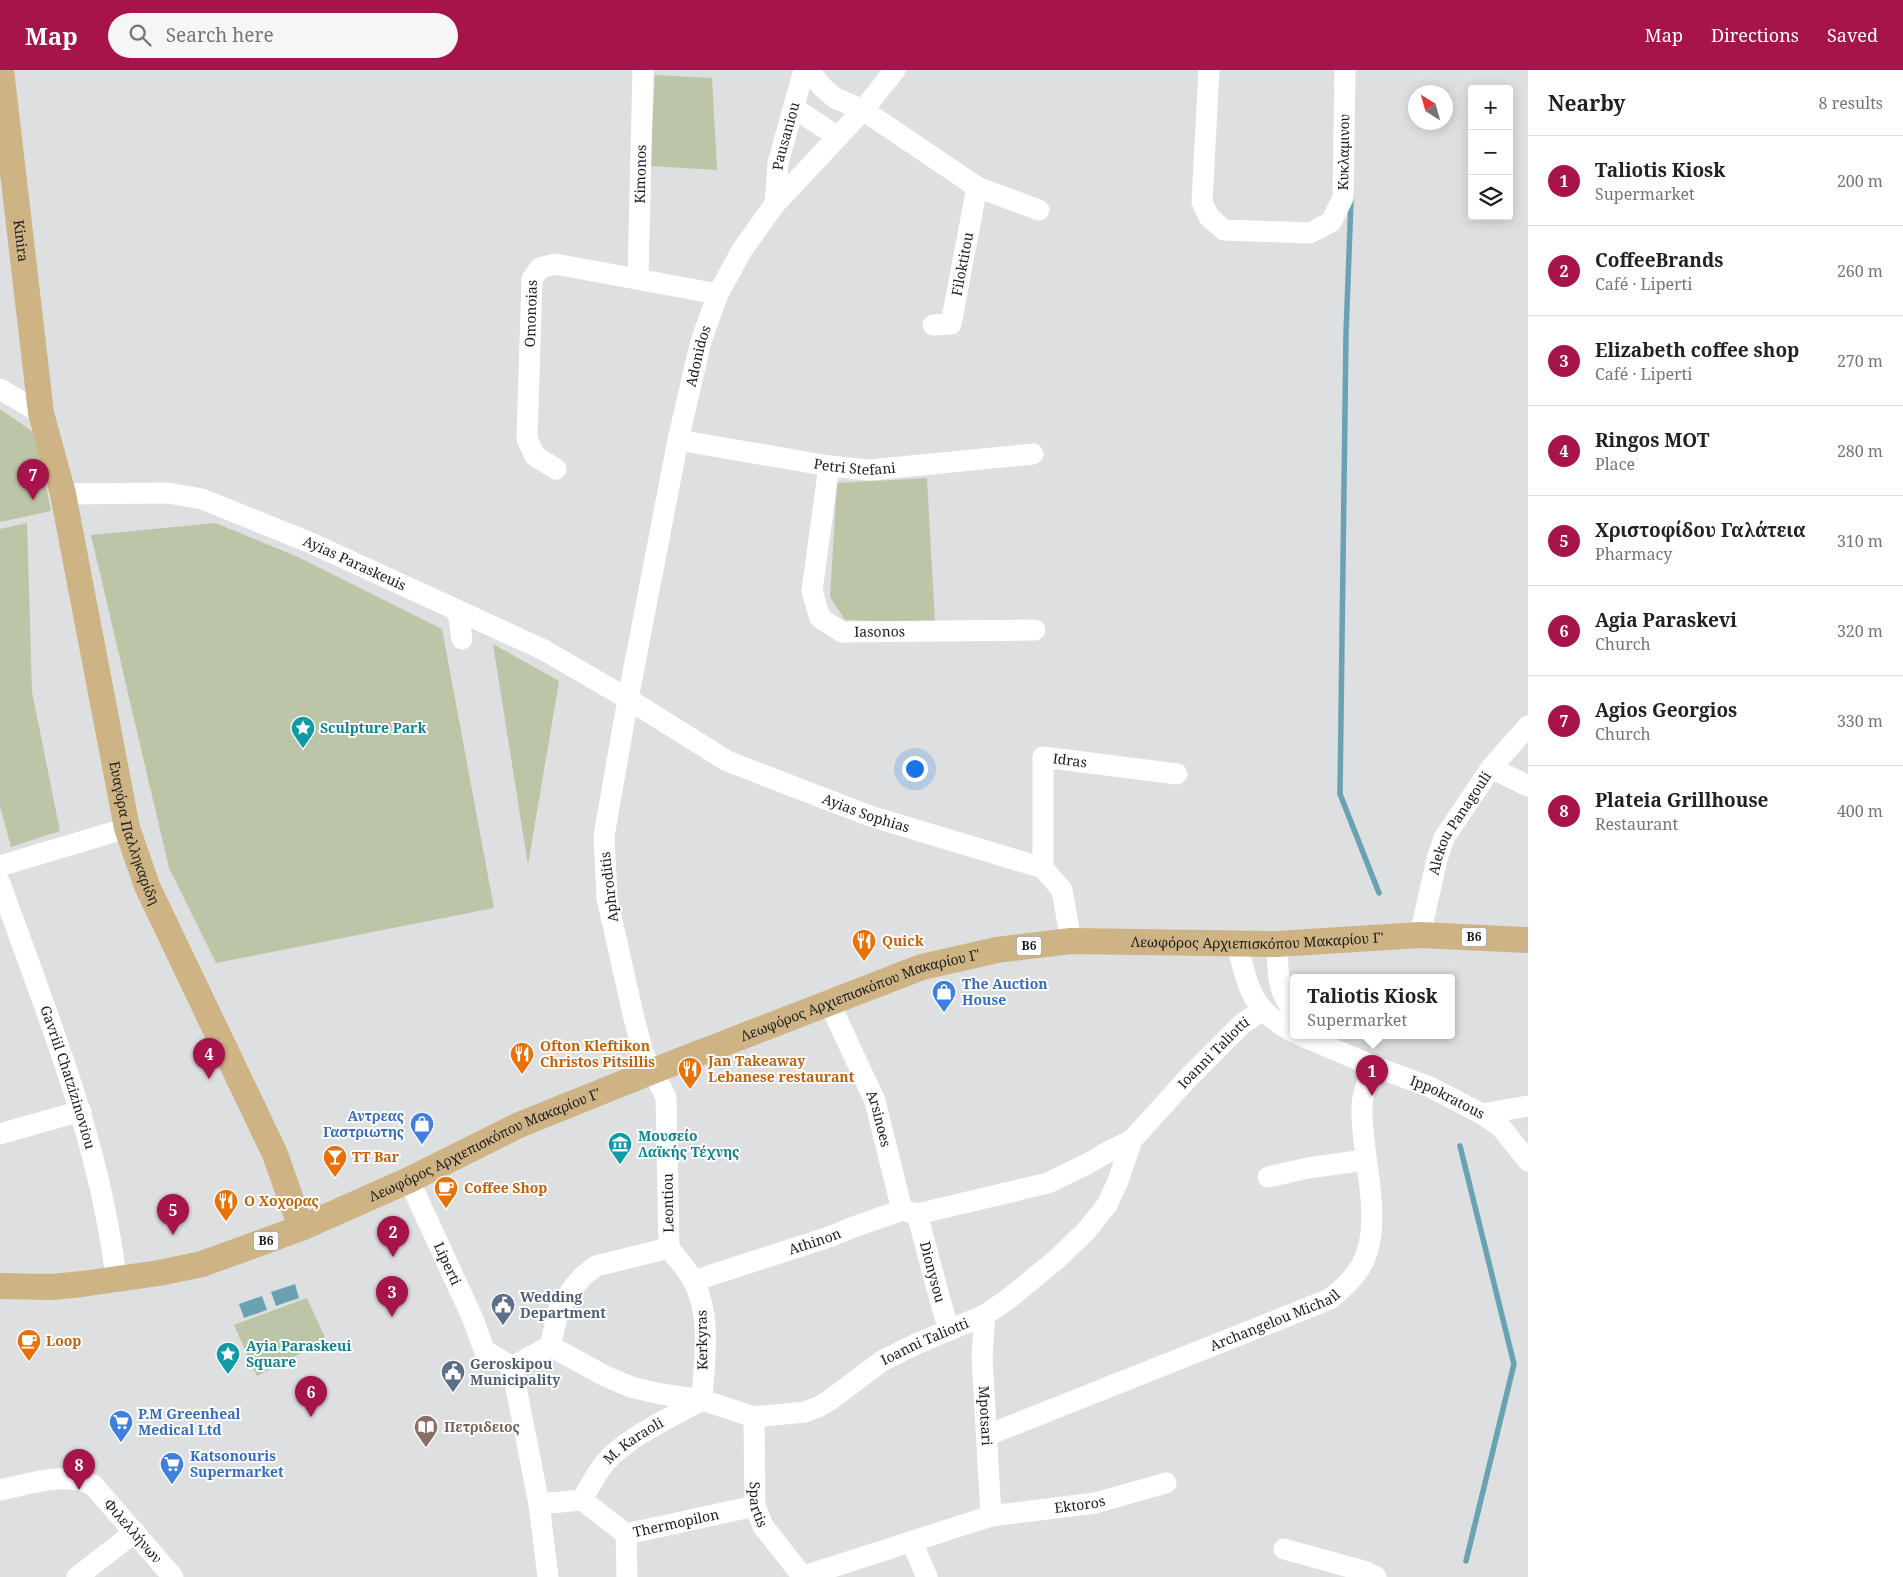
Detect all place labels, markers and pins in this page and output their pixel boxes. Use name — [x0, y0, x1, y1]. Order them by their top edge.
pin: 7 — [17, 459, 49, 500]
place icon: Sculpture Park — [290, 715, 316, 749]
place label: Sculpture Park — [320, 718, 426, 737]
restaurant icon: Quick — [851, 928, 877, 962]
place label: Quick — [882, 931, 924, 950]
place label: The Auction House — [962, 974, 1048, 1009]
shop icon: The Auction House — [931, 979, 957, 1013]
place label: Ofton Kleftikon Christos Pitsillis — [540, 1036, 655, 1071]
pin: 4 — [193, 1038, 225, 1079]
restaurant icon: Ofton Kleftikon Christos Pitsillis — [509, 1041, 535, 1075]
place label: Jan Takeaway Lebanese restaurant — [707, 1051, 855, 1086]
pin: 1 — [1356, 1055, 1388, 1096]
restaurant icon: Jan Takeaway Lebanese restaurant — [677, 1056, 703, 1090]
place label: Αντρεας Γαστριωτης — [323, 1106, 404, 1141]
shop icon: Αντρεας Γαστριωτης — [409, 1111, 435, 1145]
place label: Μουσείο Λαϊκής Τέχνης — [638, 1126, 739, 1161]
museum icon: Μουσείο Λαϊκής Τέχνης — [607, 1131, 633, 1165]
bar icon: TT Bar — [322, 1144, 348, 1178]
place label: TT Bar — [352, 1147, 400, 1166]
cafe icon: Coffee Shop — [433, 1175, 459, 1209]
place label: Coffee Shop — [464, 1178, 547, 1197]
restaurant icon: Ο Χοχορας — [213, 1188, 239, 1222]
place label: Ο Χοχορας — [244, 1191, 319, 1210]
pin: 5 — [157, 1194, 189, 1235]
pin: 2 — [377, 1216, 409, 1257]
pin: 3 — [376, 1276, 408, 1317]
place label: Wedding Department — [520, 1287, 606, 1322]
public building icon: Wedding Department — [490, 1292, 516, 1326]
cafe icon: Loop — [16, 1328, 42, 1362]
place label: Loop — [46, 1331, 81, 1350]
place label: Ayia Paraskeui Square — [246, 1336, 351, 1371]
place icon: Ayia Paraskeui Square — [215, 1341, 241, 1375]
place label: Geroskipou Municipality — [470, 1354, 561, 1389]
public building icon: Geroskipou Municipality — [440, 1359, 466, 1393]
pin: 6 — [295, 1376, 327, 1417]
place label: P.M Greenheal Medical Ltd — [138, 1404, 241, 1439]
supermarket icon: P.M Greenheal Medical Ltd — [108, 1409, 134, 1443]
library icon: Πετριδειος — [413, 1414, 439, 1448]
place label: Πετριδειος — [444, 1417, 520, 1436]
place label: Katsonouris Supermarket — [190, 1446, 284, 1481]
pin: 8 — [63, 1449, 95, 1490]
supermarket icon: Katsonouris Supermarket — [159, 1451, 185, 1485]

